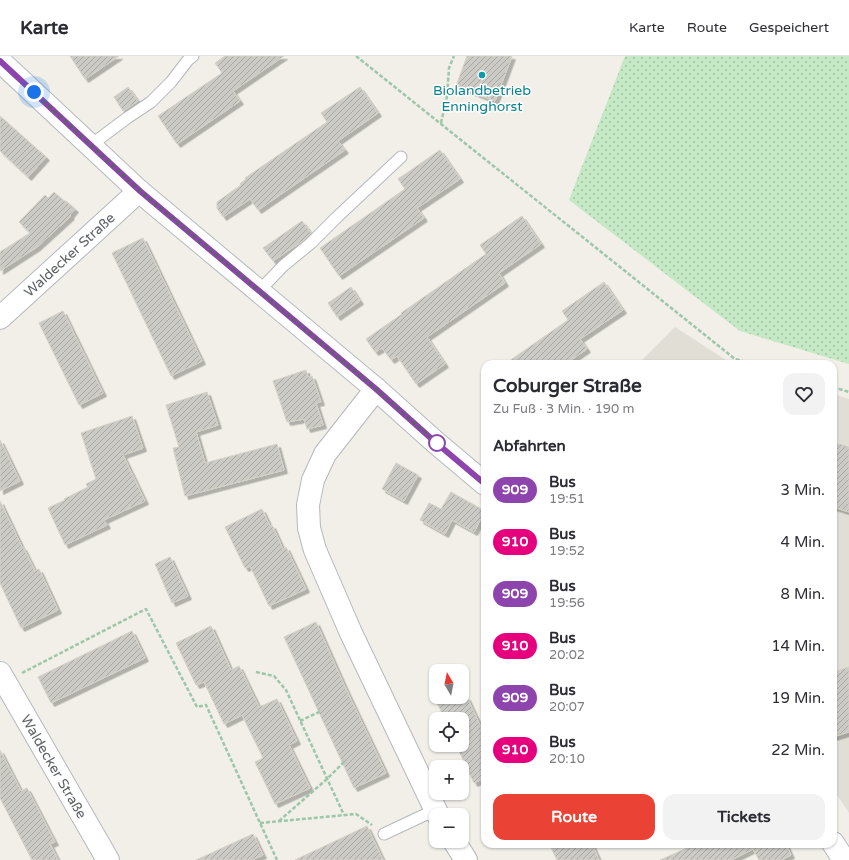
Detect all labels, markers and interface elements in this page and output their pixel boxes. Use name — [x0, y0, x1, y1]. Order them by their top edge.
text: Karte — [20, 17, 69, 39]
text: Karte — [629, 19, 665, 36]
text: Route — [687, 19, 727, 36]
text: Gespeichert — [749, 19, 829, 36]
marker: Biolandbetrieb Enninghorst — [477, 70, 487, 80]
your location — [24, 82, 44, 102]
place label: Biolandbetrieb Enninghorst — [433, 82, 531, 115]
street label: Waldecker Straße — [20, 209, 118, 300]
button: heart — [783, 373, 825, 415]
text: Coburger Straße — [493, 375, 642, 397]
text: Zu Fuß · 3 Min. · 190 m — [493, 401, 634, 417]
unlabelled marker — [428, 434, 446, 452]
text: Abfahrten — [493, 437, 566, 455]
text: Bus — [549, 473, 576, 491]
text: 909 — [502, 481, 528, 498]
text: 3 Min. — [781, 481, 825, 499]
text: 19:51 — [549, 491, 585, 507]
text: Bus — [549, 525, 576, 543]
text: 910 — [502, 533, 528, 550]
text: 4 Min. — [781, 533, 825, 551]
text: 19:52 — [549, 543, 585, 559]
text: Bus — [549, 577, 576, 595]
text: 909 — [502, 585, 528, 602]
text: 8 Min. — [781, 585, 825, 603]
text: 19:56 — [549, 595, 585, 611]
text: Bus — [549, 629, 576, 647]
text: 910 — [502, 637, 528, 654]
text: 14 Min. — [771, 637, 825, 655]
text: 20:02 — [549, 647, 585, 663]
north arrow — [429, 664, 469, 704]
map controls — [429, 664, 469, 848]
text: Bus — [549, 681, 576, 699]
text: 909 — [502, 689, 528, 706]
text: 19 Min. — [771, 689, 825, 707]
text: 20:07 — [549, 699, 585, 715]
street label: Waldecker Straße — [17, 712, 91, 822]
button: locate — [429, 712, 469, 752]
text: Bus — [549, 733, 576, 751]
text: 910 — [502, 741, 528, 758]
text: 22 Min. — [771, 741, 825, 759]
text: 20:10 — [549, 751, 585, 767]
button: + — [429, 760, 469, 800]
button: Route — [493, 794, 655, 840]
button: Tickets — [663, 794, 825, 840]
button: − — [429, 808, 469, 848]

